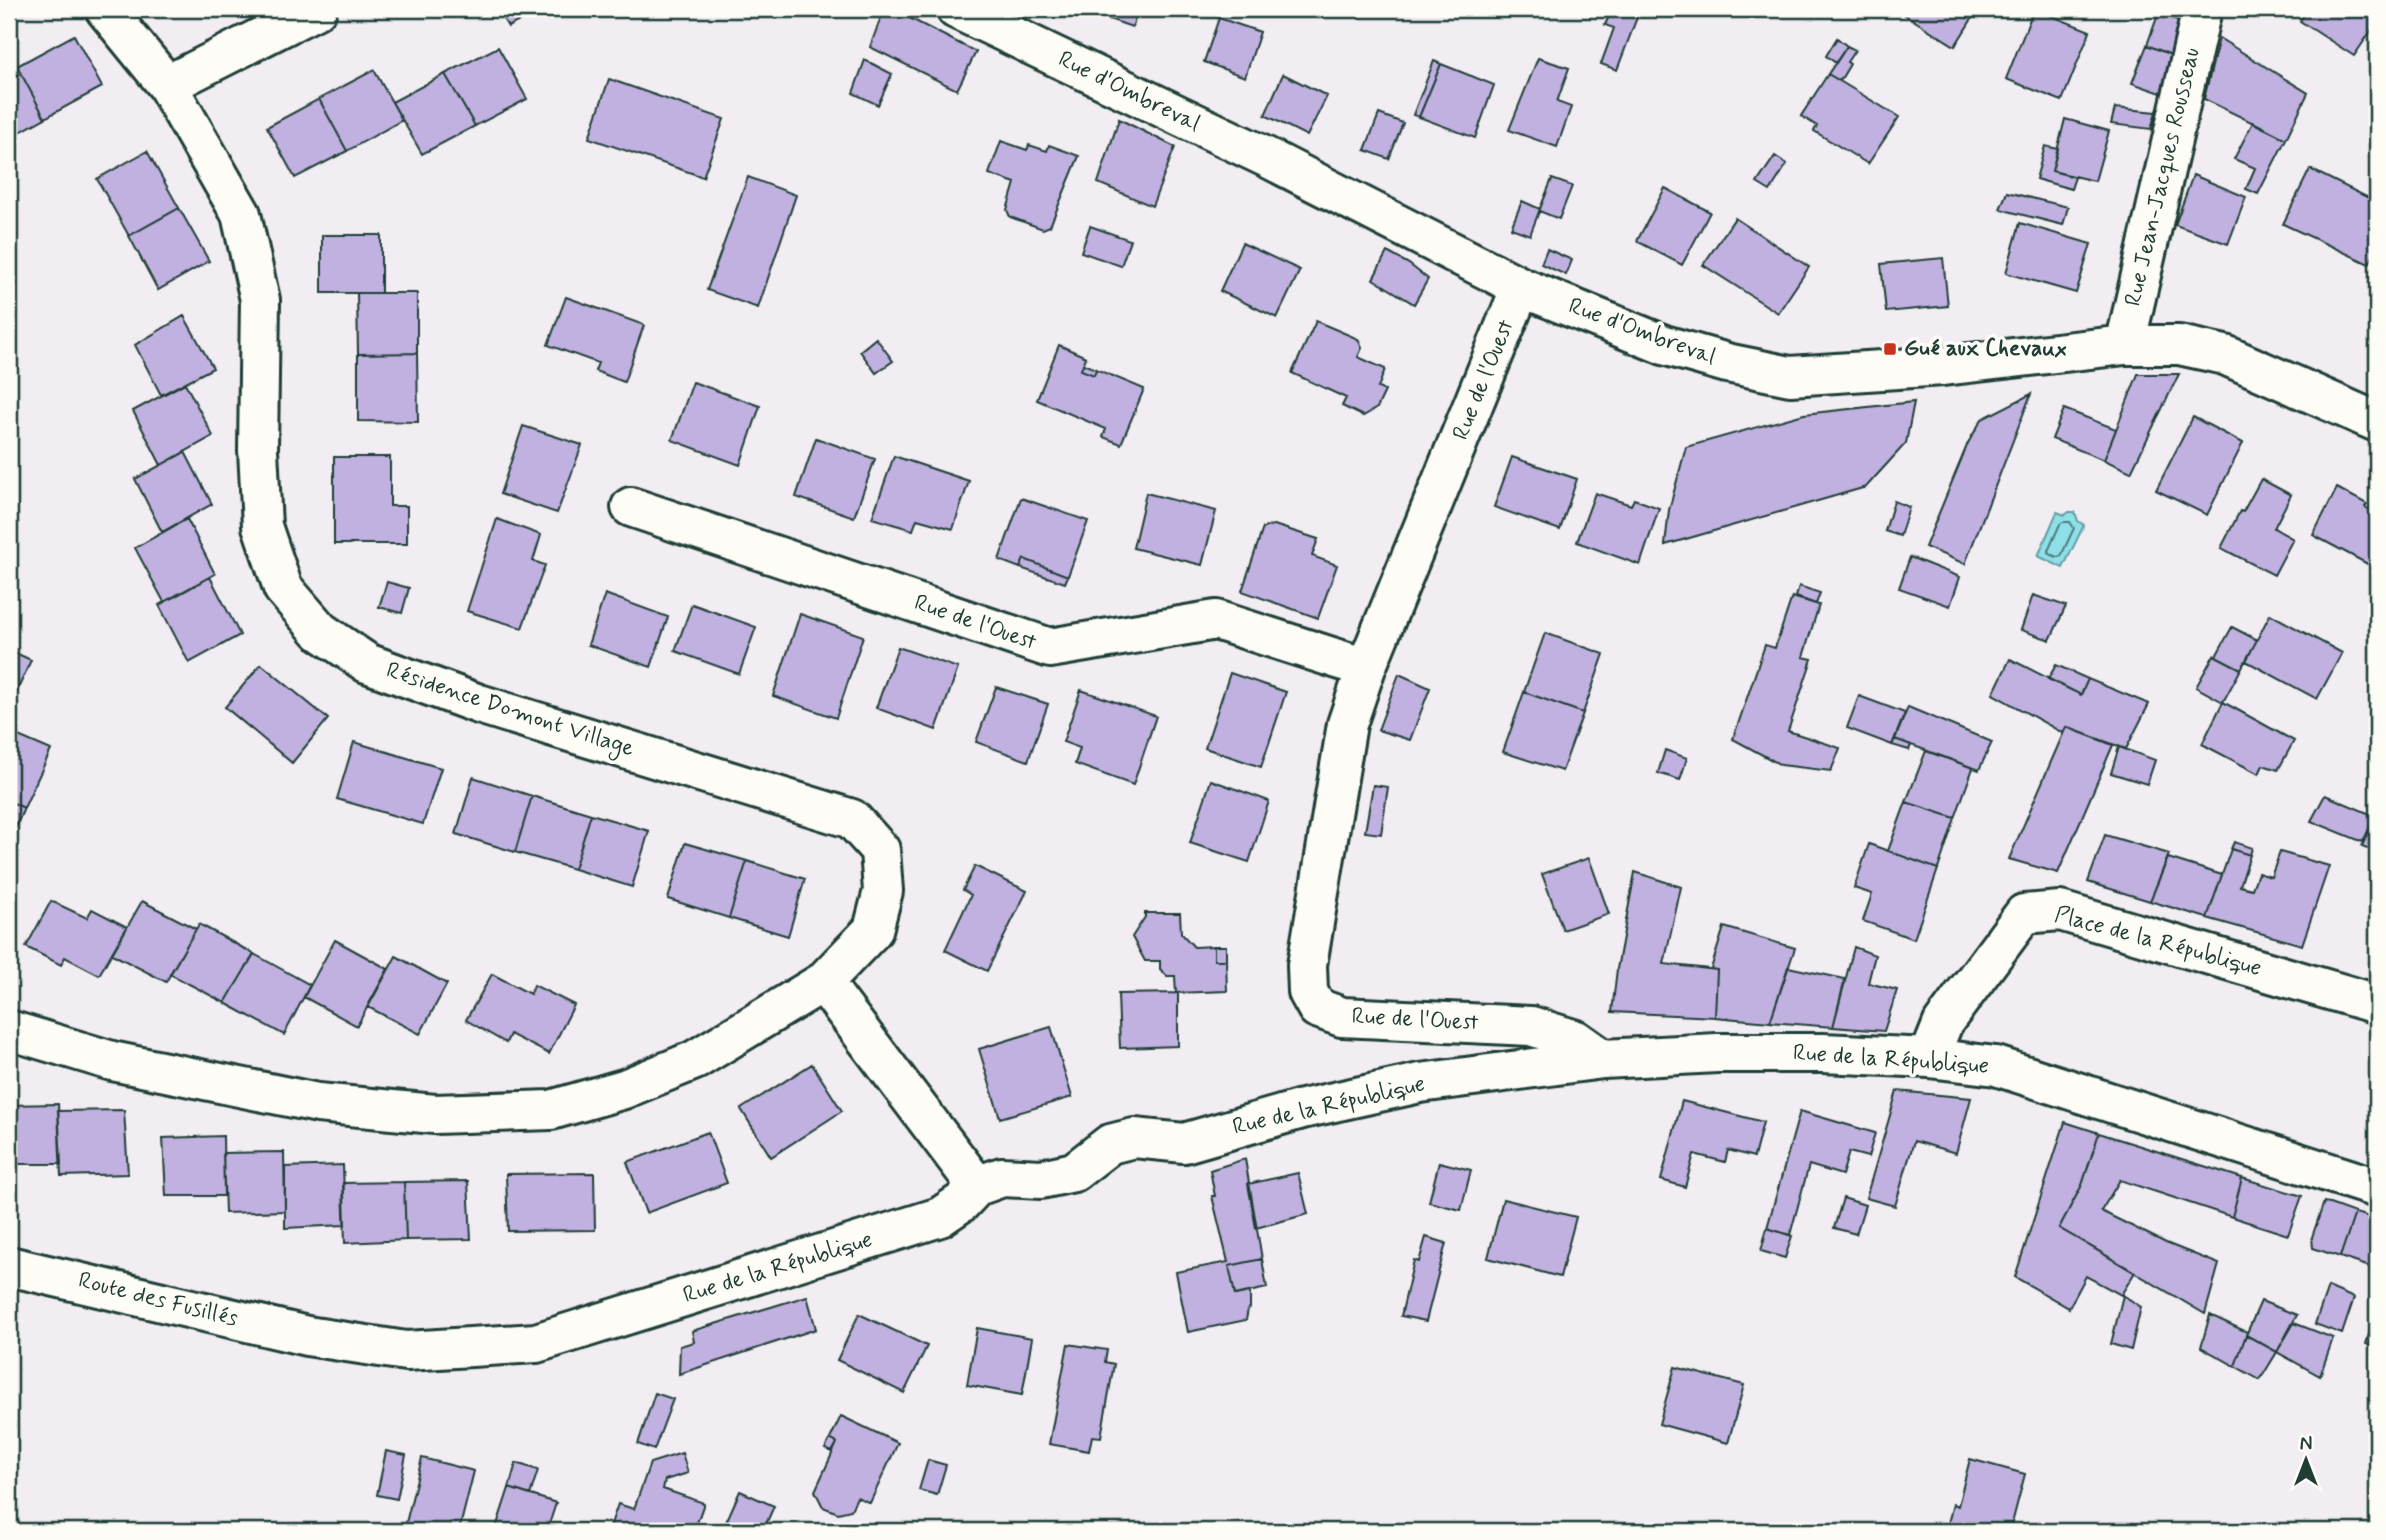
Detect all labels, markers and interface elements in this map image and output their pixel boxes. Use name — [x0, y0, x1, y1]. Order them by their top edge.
street label: Rue d'Ombreval — [1053, 45, 1205, 139]
street label: Rue Jean-Jacques Rousseau — [2119, 45, 2207, 309]
street label: Rue d'Ombreval — [1564, 291, 1720, 373]
street label: Rue de l'Ouest — [1446, 315, 1522, 445]
place label: Gué aux Chevaux — [1904, 334, 2067, 364]
marker: Gué aux Chevaux — [1882, 341, 1898, 357]
street label: Rue de l'Ouest — [910, 588, 1040, 658]
street label: Résidence Domont Village — [382, 656, 638, 766]
street label: Place de la République — [2051, 900, 2265, 984]
street label: Rue de l'Ouest — [1351, 1002, 1479, 1038]
street label: Rue de la République — [1792, 1038, 1990, 1082]
street label: Rue de la République — [1230, 1069, 1428, 1143]
street label: Rue de la République — [680, 1225, 876, 1311]
street label: Route des Fusillés — [75, 1266, 241, 1334]
north arrow — [2270, 1424, 2340, 1494]
text: N — [2300, 1432, 2312, 1457]

